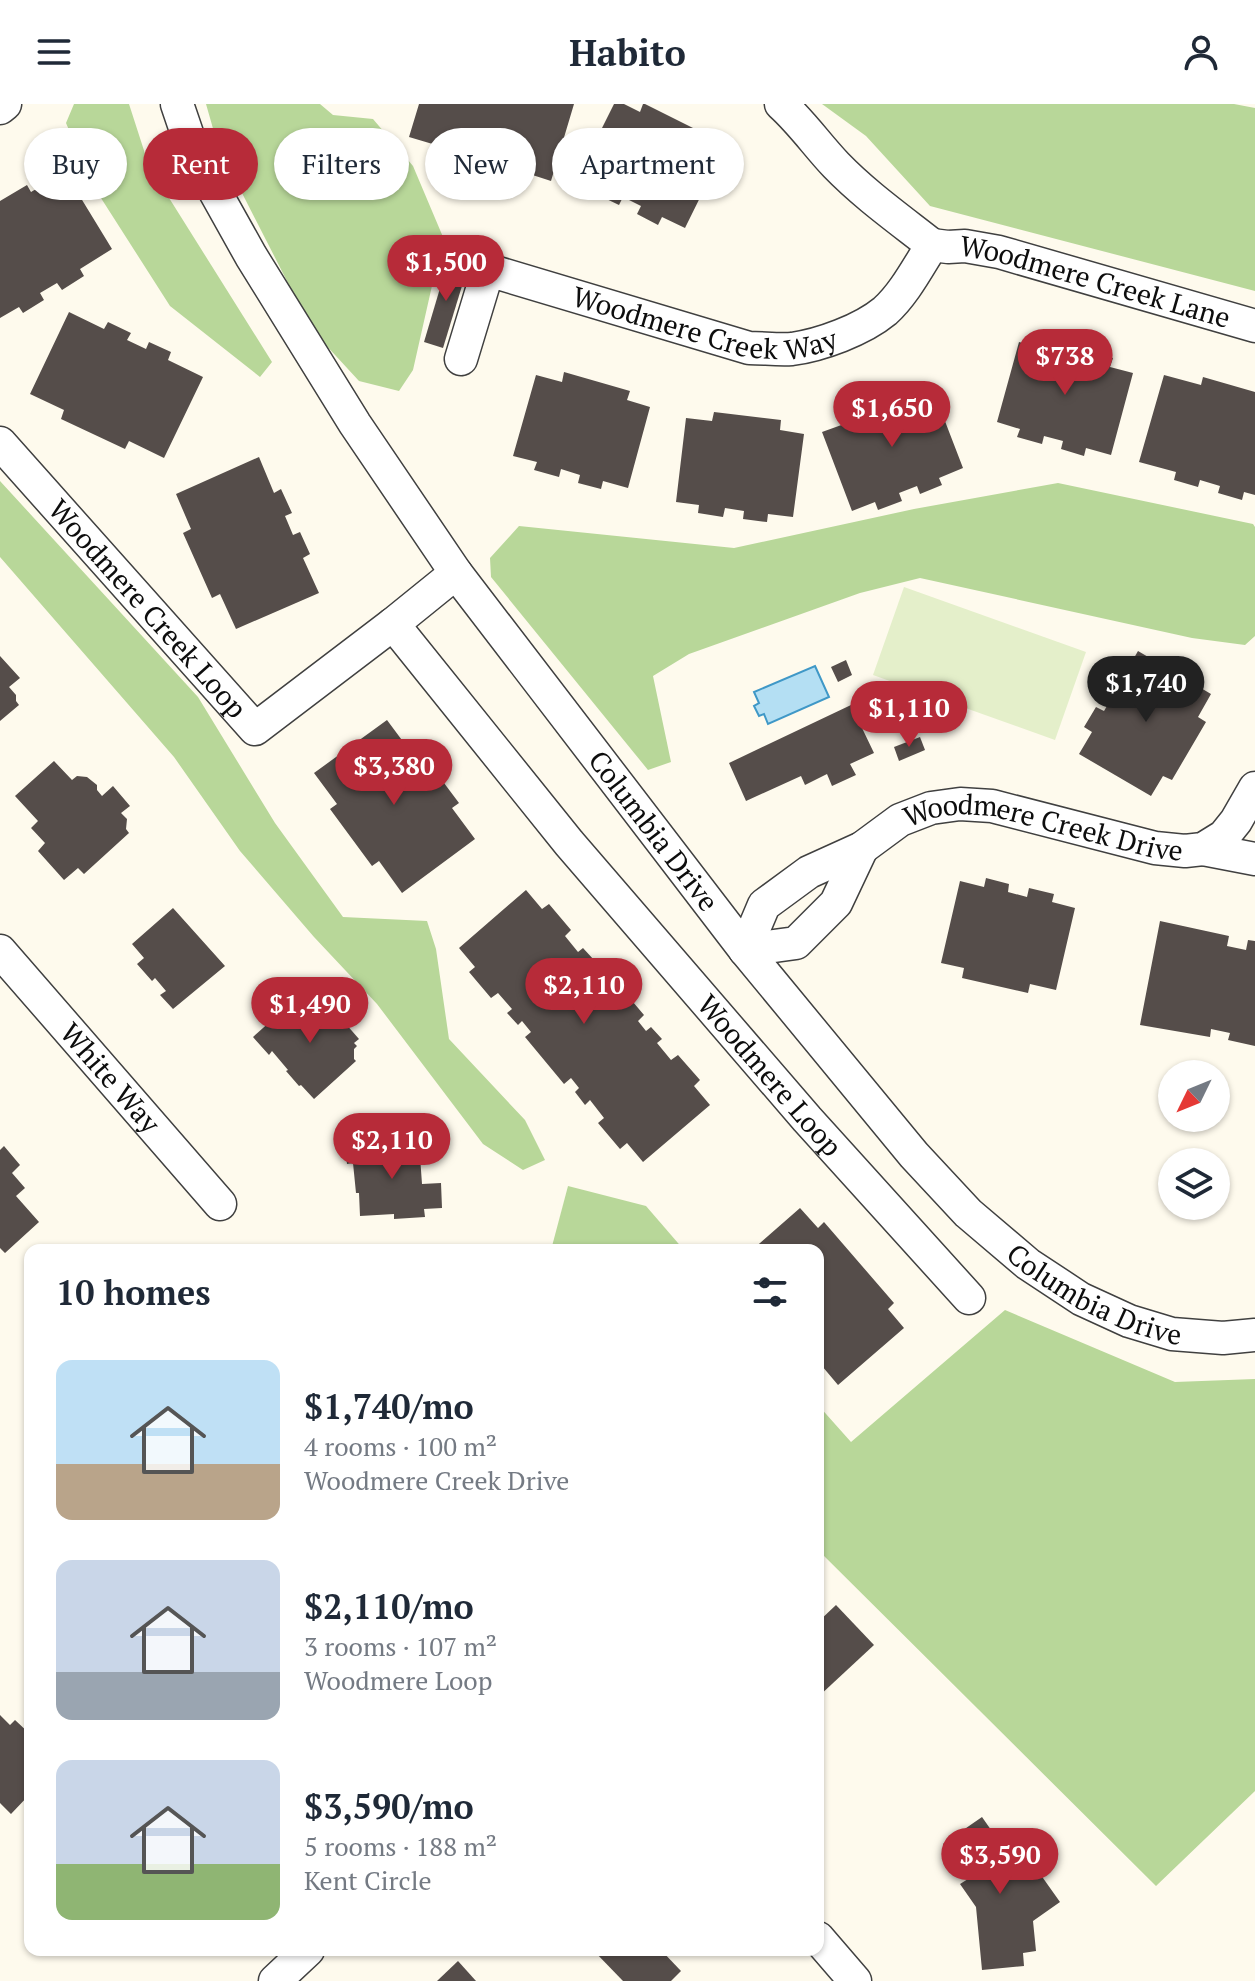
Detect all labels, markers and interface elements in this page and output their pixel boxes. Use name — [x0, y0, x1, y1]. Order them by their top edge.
text: Habito — [569, 29, 686, 76]
icon: menu — [32, 30, 76, 74]
icon: person — [1179, 30, 1223, 74]
chip: Buy — [24, 128, 127, 200]
chip: Rent — [143, 128, 258, 200]
chip: Filters — [274, 128, 409, 200]
chip: New — [425, 128, 536, 200]
chip: Apartment — [552, 128, 744, 200]
street label: Woodmere Creek Lane — [957, 226, 1235, 336]
pin: $1,500 — [381, 235, 511, 303]
text: $1,500 — [405, 244, 487, 278]
street label: Woodmere Creek Way — [568, 277, 842, 368]
pin: $738 — [1018, 329, 1112, 397]
text: $738 — [1036, 338, 1094, 372]
pin: $1,650 — [827, 381, 957, 449]
text: $1,650 — [851, 390, 933, 424]
street label: Woodmere Creek Loop — [41, 491, 256, 726]
pin: $1,740 — [1081, 656, 1211, 724]
text: $1,740 — [1105, 665, 1187, 699]
pin: $1,110 — [844, 681, 974, 749]
text: $1,110 — [868, 690, 950, 724]
pin: $3,380 — [329, 739, 459, 807]
street label: Columbia Drive — [581, 743, 727, 918]
text: $3,380 — [353, 748, 435, 782]
street label: Woodmere Creek Drive — [898, 785, 1185, 869]
pin: $2,110 — [519, 958, 649, 1026]
text: $2,110 — [543, 967, 625, 1001]
pin: $1,490 — [245, 977, 375, 1045]
text: $1,490 — [269, 986, 351, 1020]
street label: Woodmere Loop — [690, 986, 851, 1164]
street label: White Way — [52, 1014, 169, 1141]
north arrow — [1158, 1060, 1230, 1132]
map controls — [1158, 1060, 1230, 1220]
pin: $2,110 — [327, 1113, 457, 1181]
text: $2,110 — [351, 1122, 433, 1156]
button: layers — [1158, 1148, 1230, 1220]
street label: Columbia Drive — [999, 1235, 1183, 1353]
text: 10 homes — [56, 1270, 211, 1315]
icon: filters — [748, 1270, 792, 1314]
text: $1,740/mo — [304, 1384, 474, 1429]
icon: home — [120, 1392, 216, 1488]
text: 4 rooms · 100 m² — [304, 1429, 497, 1463]
text: Woodmere Creek Drive — [304, 1463, 569, 1497]
text: $2,110/mo — [304, 1584, 474, 1629]
icon: home — [120, 1592, 216, 1688]
text: 3 rooms · 107 m² — [304, 1629, 497, 1663]
text: Woodmere Loop — [304, 1663, 492, 1697]
text: $3,590/mo — [304, 1784, 474, 1829]
icon: home — [120, 1792, 216, 1888]
pin: $3,590 — [935, 1828, 1065, 1896]
text: 5 rooms · 188 m² — [304, 1829, 497, 1863]
text: $3,590 — [959, 1837, 1041, 1871]
text: Kent Circle — [304, 1863, 432, 1897]

